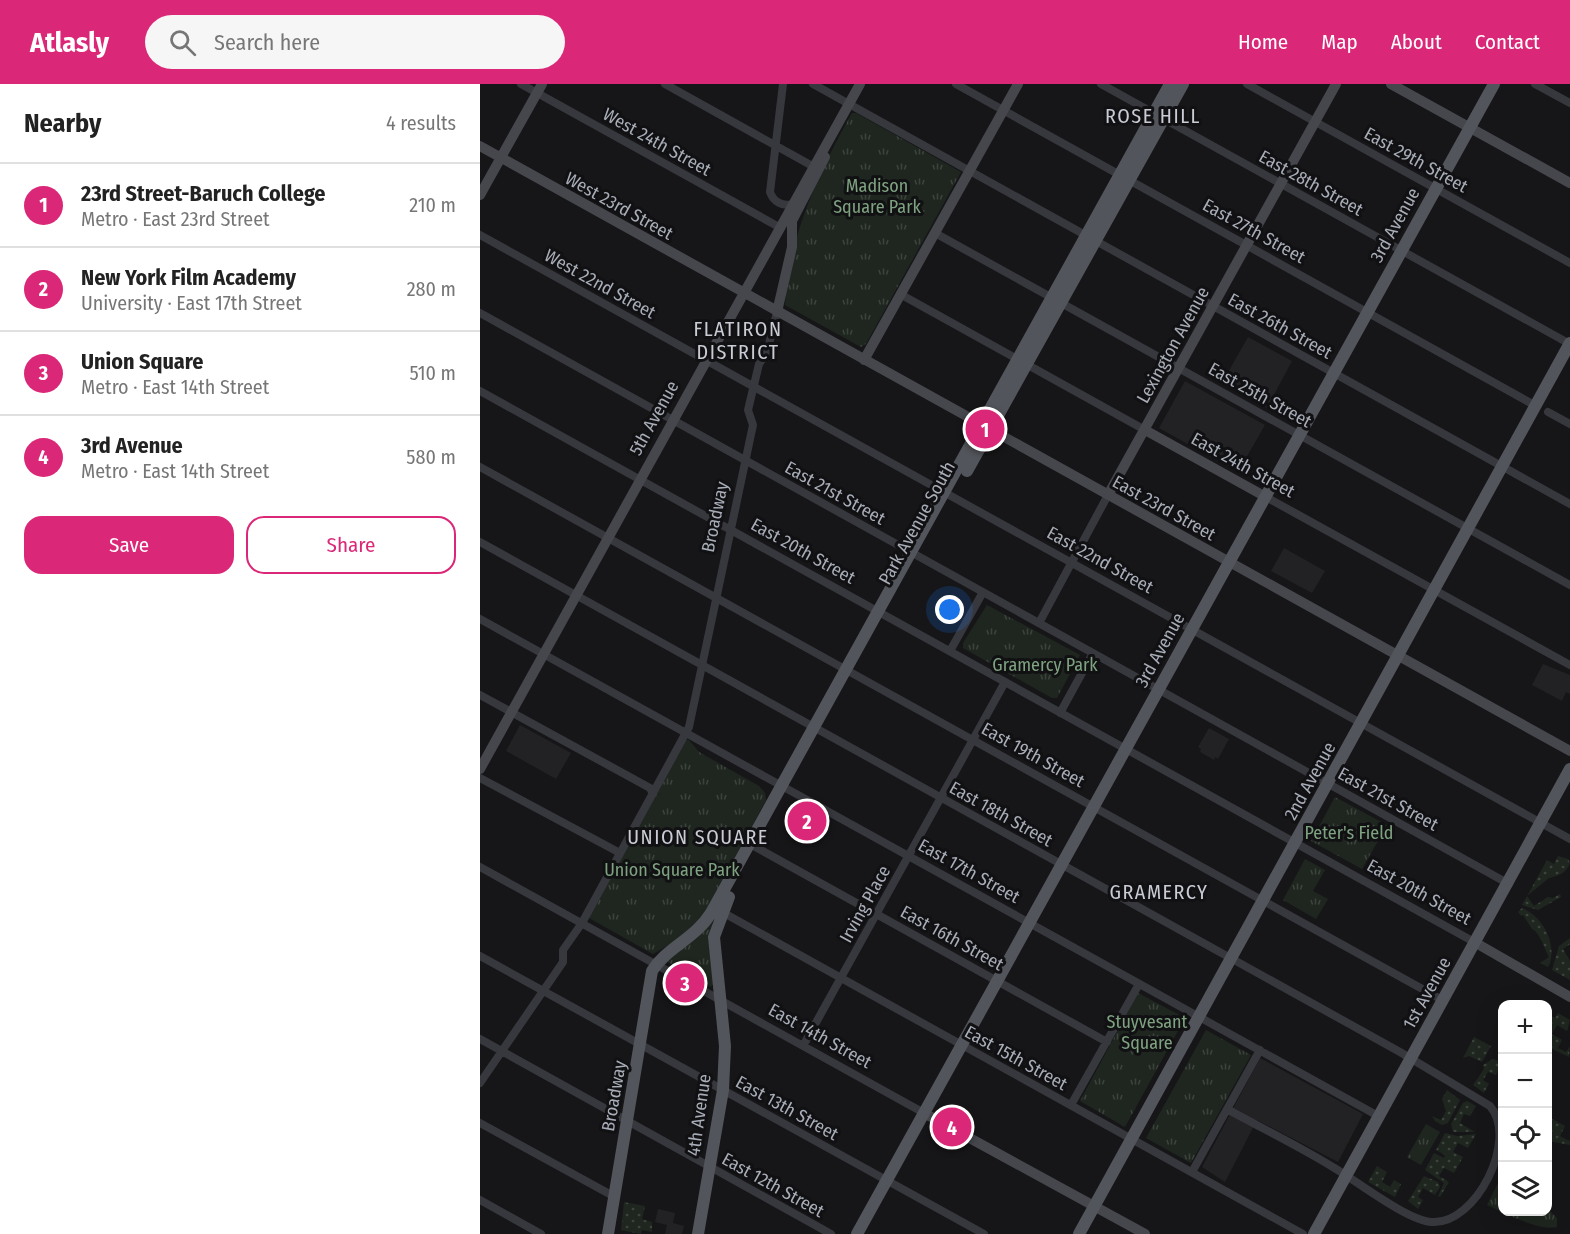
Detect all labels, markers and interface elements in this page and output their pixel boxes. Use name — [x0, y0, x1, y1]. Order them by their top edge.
search box — [145, 15, 565, 69]
text: Atlasly — [30, 26, 109, 59]
icon: search — [166, 26, 199, 59]
text: Search here — [214, 29, 320, 56]
text: Home — [1238, 29, 1288, 55]
text: Map — [1321, 29, 1358, 55]
text: About — [1391, 29, 1442, 55]
text: Contact — [1475, 29, 1540, 55]
street label: West 24th Street — [599, 103, 715, 181]
district label: ROSE HILL — [1105, 104, 1201, 128]
text: Nearby — [24, 108, 101, 139]
text: 4 results — [386, 111, 456, 135]
street label: East 29th Street — [1360, 122, 1472, 198]
street label: East 28th Street — [1255, 145, 1367, 221]
street label: West 23rd Street — [561, 167, 677, 245]
park label: Madison Square Park — [833, 175, 921, 218]
text: 23rd Street-Baruch College — [81, 180, 326, 207]
street label: 3rd Avenue — [1366, 184, 1425, 266]
text: 1 — [39, 193, 48, 217]
text: 210 m — [409, 193, 456, 217]
street label: East 27th Street — [1199, 194, 1309, 268]
text: Metro · East 23rd Street — [81, 207, 270, 231]
street label: West 22nd Street — [541, 244, 659, 324]
text: New York Film Academy — [81, 264, 296, 291]
text: 2 — [39, 277, 48, 301]
text: 280 m — [407, 277, 456, 301]
street label: Lexington Avenue — [1132, 283, 1214, 407]
street label: East 26th Street — [1224, 288, 1336, 364]
text: University · East 17th Street — [81, 291, 302, 315]
district label: FLATIRON DISTRICT — [693, 317, 783, 364]
text: Union Square — [81, 348, 203, 375]
street label: East 25th Street — [1205, 358, 1316, 432]
text: 3 — [39, 361, 48, 385]
text: 510 m — [410, 361, 456, 385]
text: Metro · East 14th Street — [81, 375, 269, 399]
street label: 5th Avenue — [625, 377, 684, 459]
pin: 1 — [966, 406, 1004, 452]
street label: East 24th Street — [1187, 428, 1299, 503]
text: 3rd Avenue — [81, 432, 183, 459]
text: 4 — [38, 445, 49, 469]
text: 580 m — [406, 445, 456, 469]
street label: East 21st Street — [781, 456, 889, 530]
street label: Park Avenue South — [874, 457, 960, 589]
text: Metro · East 14th Street — [81, 459, 269, 483]
street label: East 23rd Street — [1109, 471, 1220, 545]
street label: Broadway — [697, 480, 733, 554]
street label: East 20th Street — [747, 513, 859, 589]
button: Save — [24, 516, 234, 574]
button: Share — [246, 516, 456, 574]
street label: East 22nd Street — [1043, 522, 1157, 598]
your location — [935, 595, 964, 624]
street label: 3rd Avenue — [1131, 609, 1190, 691]
park label: Gramercy Park — [992, 654, 1098, 676]
street label: East 19th Street — [978, 718, 1088, 792]
street label: 2nd Avenue — [1280, 738, 1340, 824]
street label: East 21st Street — [1334, 762, 1442, 836]
street label: East 18th Street — [946, 777, 1057, 851]
pin: 2 — [788, 798, 826, 844]
park label: Peter's Field — [1304, 822, 1394, 844]
district label: UNION SQUARE — [627, 825, 769, 849]
street label: East 17th Street — [914, 834, 1024, 908]
street label: East 20th Street — [1363, 854, 1475, 930]
park label: Union Square Park — [604, 859, 740, 881]
street label: Irving Place — [835, 862, 895, 946]
district label: GRAMERCY — [1110, 880, 1208, 904]
street label: East 16th Street — [897, 901, 1008, 975]
street label: 1st Avenue — [1398, 953, 1456, 1033]
pin: 3 — [666, 960, 704, 1006]
street label: East 14th Street — [765, 999, 875, 1073]
map controls — [1498, 1000, 1552, 1216]
button: + — [1498, 1000, 1552, 1054]
park label: Stuyvesant Square — [1107, 1011, 1188, 1054]
street label: East 15th Street — [961, 1021, 1071, 1095]
button: − — [1498, 1054, 1552, 1108]
street label: Broadway — [597, 1059, 631, 1133]
street label: East 13th Street — [732, 1071, 842, 1145]
street label: 4th Avenue — [682, 1073, 716, 1157]
pin: 4 — [932, 1104, 972, 1150]
button: locate — [1498, 1108, 1552, 1162]
street label: East 12th Street — [718, 1148, 828, 1222]
button: layers — [1498, 1162, 1552, 1216]

